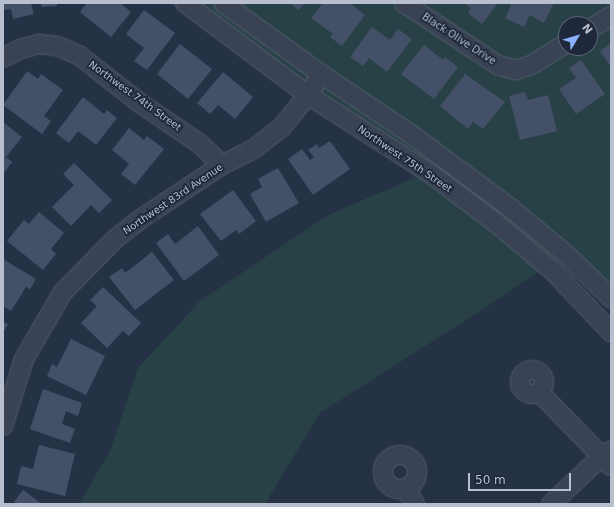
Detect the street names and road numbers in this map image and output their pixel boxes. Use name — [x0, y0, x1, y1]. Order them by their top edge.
street label: Black Olive Drive — [420, 11, 498, 67]
street label: Northwest 74th Street — [87, 58, 183, 134]
street label: Northwest 75th Street — [356, 123, 454, 195]
street label: Northwest 83rd Avenue — [121, 161, 225, 237]

